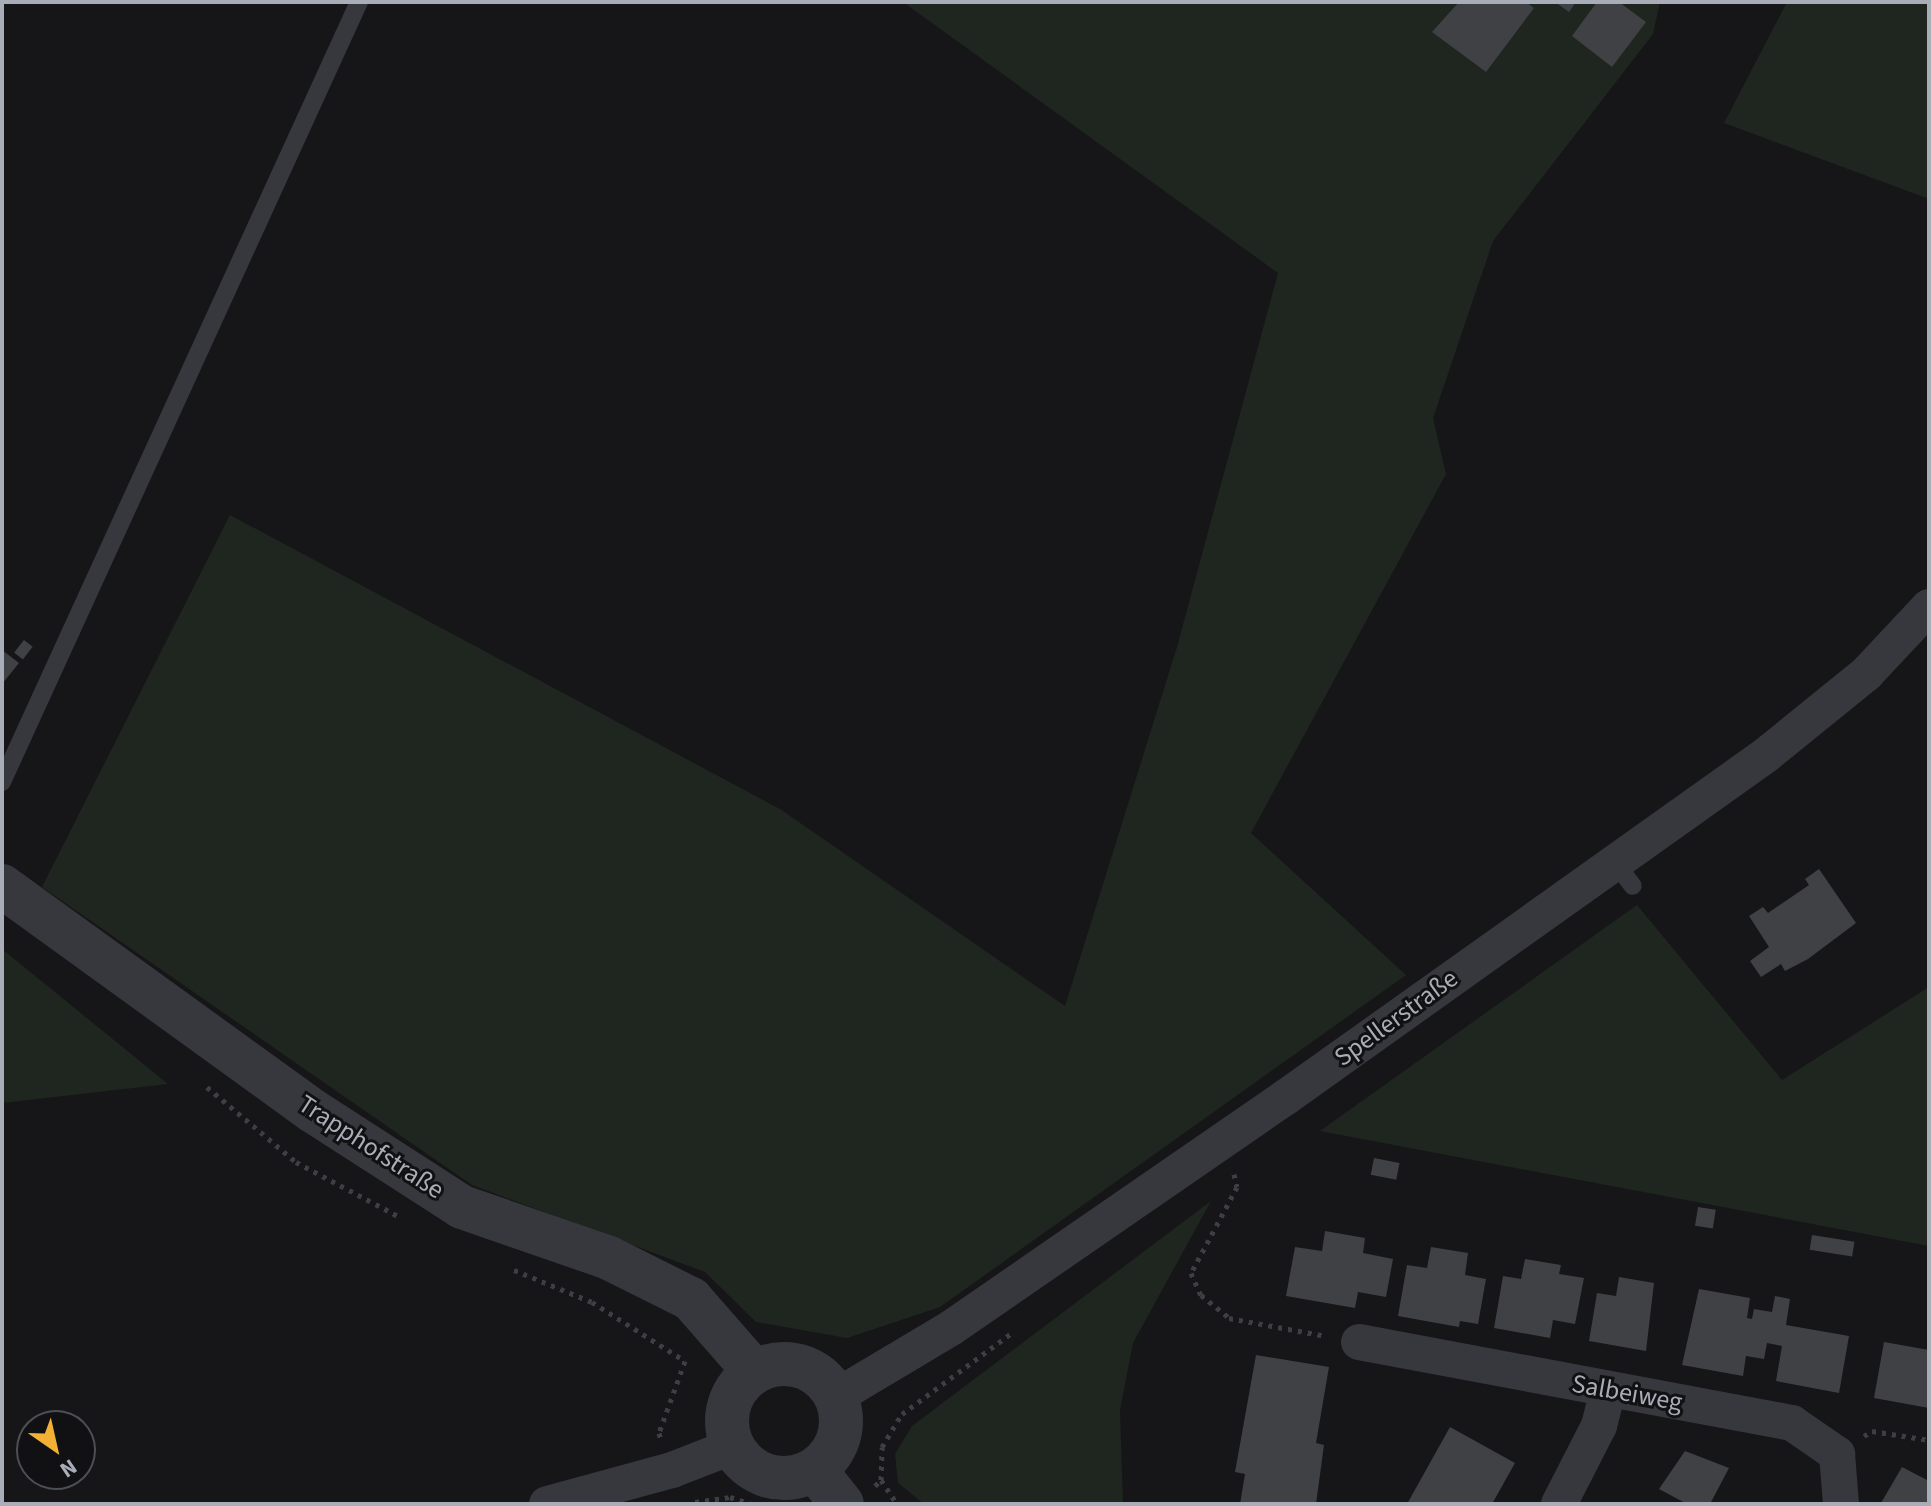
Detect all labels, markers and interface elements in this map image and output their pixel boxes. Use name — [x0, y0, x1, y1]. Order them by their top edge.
street label: Spellerstraße — [1328, 963, 1464, 1073]
street label: Trapphofstraße — [292, 1088, 450, 1206]
street label: Salbeiweg — [1569, 1368, 1685, 1418]
north arrow — [16, 1410, 96, 1490]
text: N — [53, 1451, 83, 1486]

